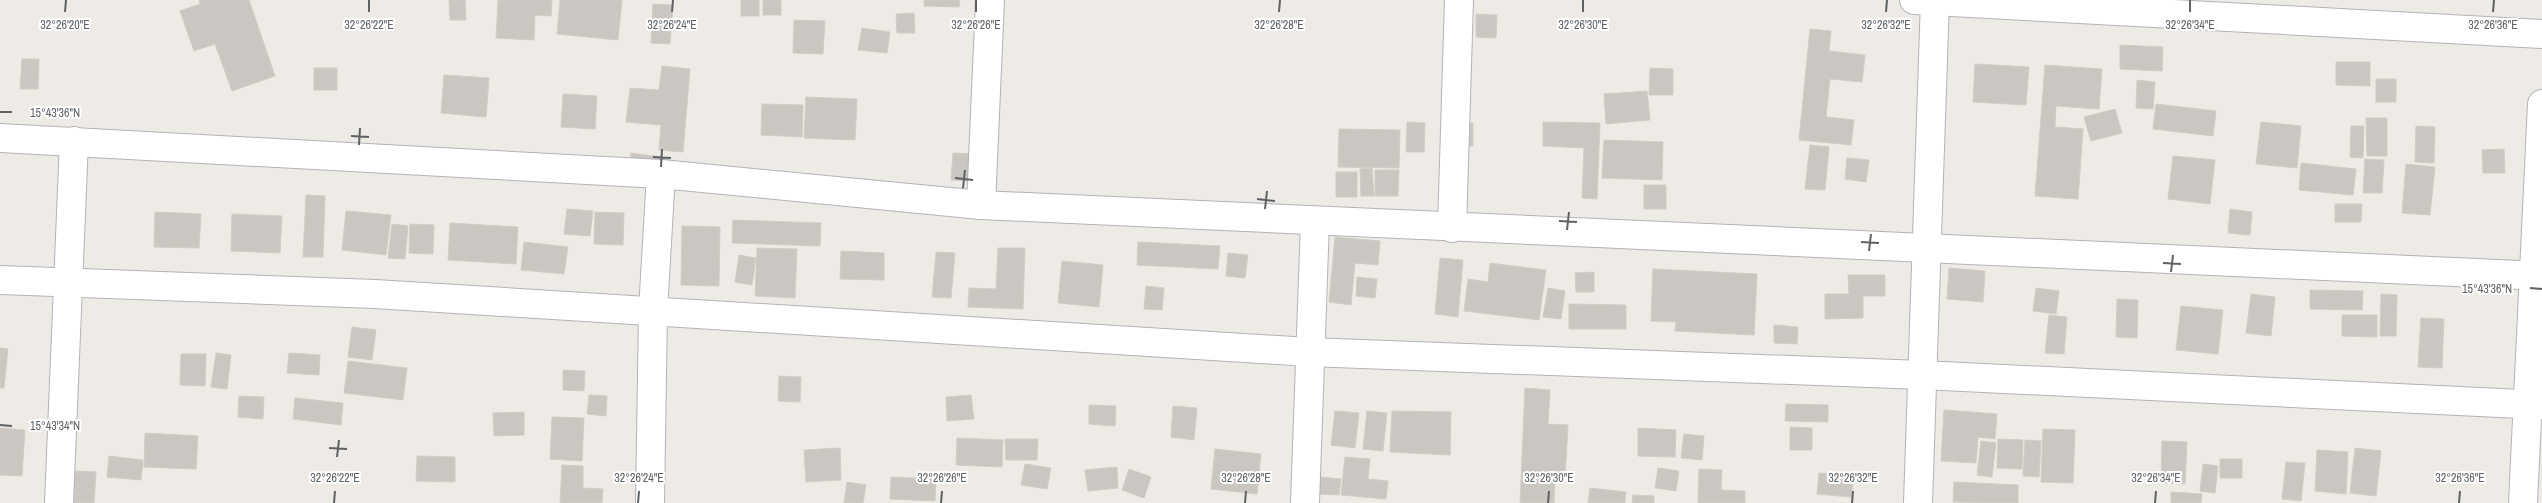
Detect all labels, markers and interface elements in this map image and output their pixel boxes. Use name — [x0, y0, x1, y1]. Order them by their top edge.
text: 32°26'20"E — [40, 17, 90, 33]
text: 32°26'22"E — [344, 17, 394, 33]
text: 32°26'24"E — [647, 17, 697, 33]
text: 32°26'26"E — [951, 17, 1001, 33]
text: 32°26'28"E — [1254, 17, 1304, 33]
text: 32°26'30"E — [1558, 17, 1608, 33]
text: 32°26'32"E — [1861, 17, 1911, 33]
text: 32°26'34"E — [2165, 17, 2215, 33]
text: 32°26'36"E — [2468, 17, 2518, 33]
text: 15°43'36"N — [30, 105, 80, 121]
text: 15°43'36"N — [2462, 281, 2512, 297]
text: 15°43'34"N — [30, 418, 80, 434]
text: 32°26'22"E — [310, 470, 360, 486]
text: 32°26'24"E — [614, 470, 664, 486]
text: 32°26'26"E — [917, 470, 967, 486]
text: 32°26'28"E — [1221, 470, 1271, 486]
text: 32°26'30"E — [1524, 470, 1574, 486]
text: 32°26'32"E — [1828, 470, 1878, 486]
text: 32°26'34"E — [2131, 470, 2181, 486]
text: 32°26'36"E — [2435, 470, 2485, 486]

